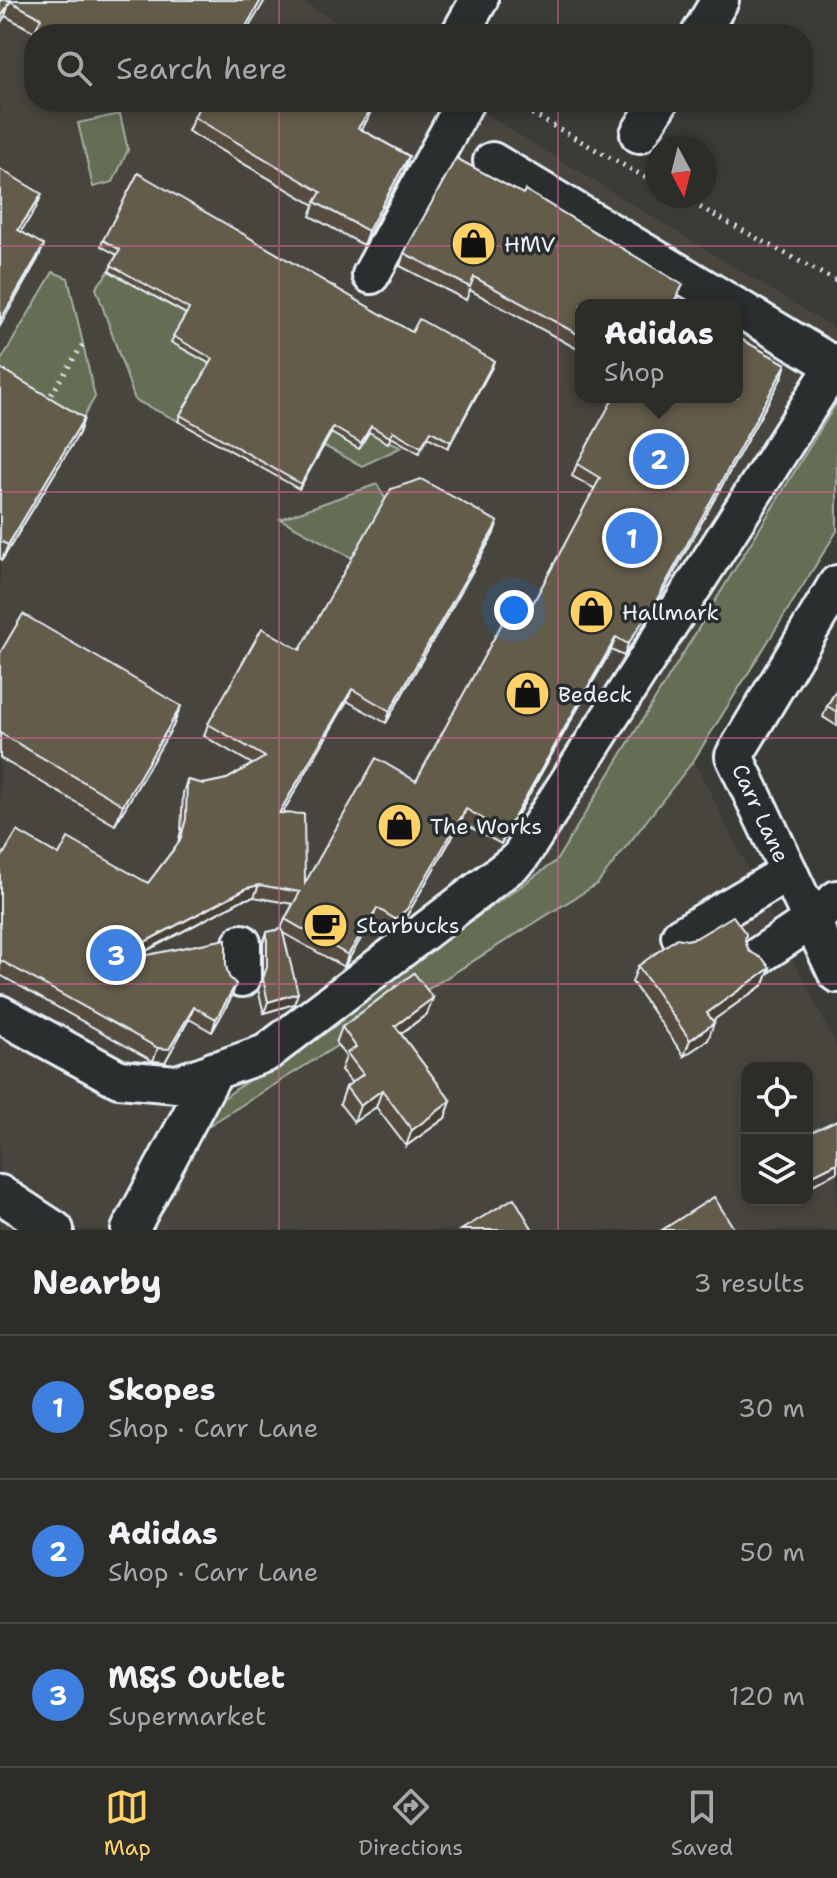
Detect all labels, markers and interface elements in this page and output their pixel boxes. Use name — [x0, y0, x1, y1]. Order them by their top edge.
search box — [24, 24, 813, 112]
icon: search — [52, 46, 96, 90]
text: Search here — [116, 48, 287, 89]
north arrow — [645, 136, 717, 208]
shop icon: HMV — [449, 220, 497, 268]
place label: HMV — [504, 230, 556, 259]
popup — [575, 299, 743, 403]
text: Adidas — [604, 313, 714, 354]
text: Shop — [604, 354, 665, 389]
pin: 2 — [633, 429, 685, 489]
pin: 1 — [606, 508, 658, 568]
shop icon: Hallmark — [567, 588, 615, 636]
your location — [494, 590, 534, 630]
place label: Hallmark — [622, 598, 719, 627]
shop icon: Bedeck — [503, 670, 551, 718]
place label: Bedeck — [558, 680, 632, 709]
street label: Carr Lane — [725, 759, 796, 867]
shop icon: The Works — [375, 802, 423, 850]
place label: The Works — [430, 812, 542, 841]
cafe icon: Starbucks — [301, 901, 349, 949]
place label: Starbucks — [356, 911, 460, 940]
pin: 3 — [90, 925, 142, 985]
map controls — [741, 1062, 813, 1206]
button: locate — [741, 1062, 813, 1134]
button: layers — [741, 1134, 813, 1206]
text: Nearby — [32, 1259, 162, 1305]
text: 3 results — [693, 1265, 805, 1300]
text: Skopes — [108, 1369, 216, 1410]
text: 1 — [52, 1390, 64, 1425]
text: 30 m — [738, 1390, 805, 1425]
text: Shop · Carr Lane — [108, 1410, 318, 1445]
text: Adidas — [108, 1513, 218, 1554]
text: 2 — [49, 1534, 67, 1569]
text: 50 m — [740, 1534, 805, 1569]
text: Shop · Carr Lane — [108, 1554, 318, 1589]
text: M&S Outlet — [108, 1657, 285, 1698]
text: 3 — [49, 1678, 67, 1713]
text: 120 m — [729, 1678, 805, 1713]
text: Supermarket — [108, 1698, 266, 1733]
tab: Map — [104, 1785, 151, 1862]
tab: Directions — [358, 1785, 463, 1862]
tab: Saved — [671, 1785, 733, 1862]

